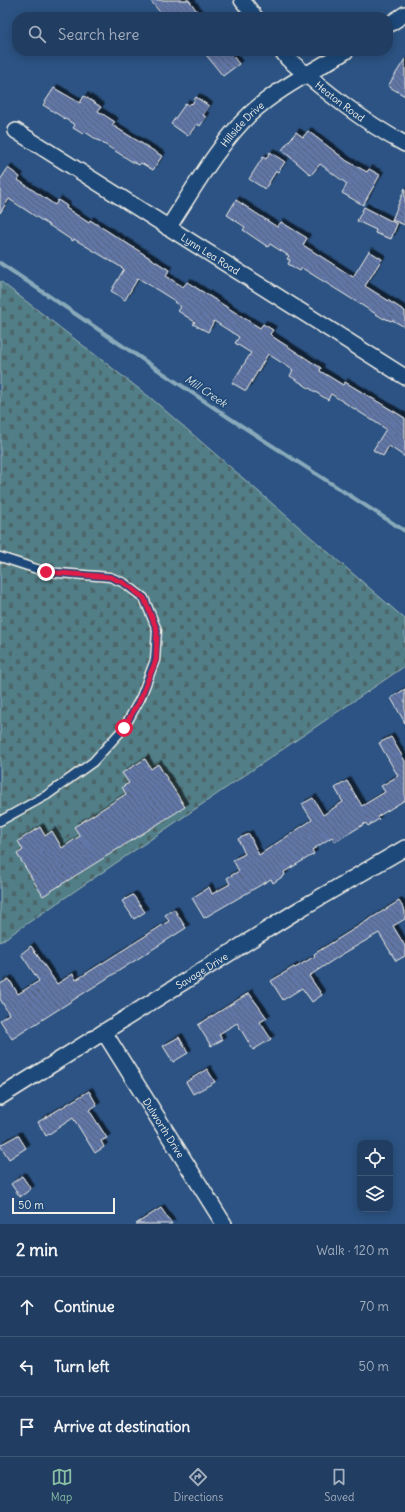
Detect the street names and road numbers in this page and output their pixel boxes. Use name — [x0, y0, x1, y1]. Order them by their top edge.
street label: Heaton Road — [312, 79, 367, 125]
street label: Hillside Drive — [218, 99, 267, 150]
street label: Lynn Lea Road — [178, 231, 242, 278]
street label: Savage Drive — [174, 950, 230, 992]
street label: Dulworth Drive — [140, 1096, 187, 1160]

